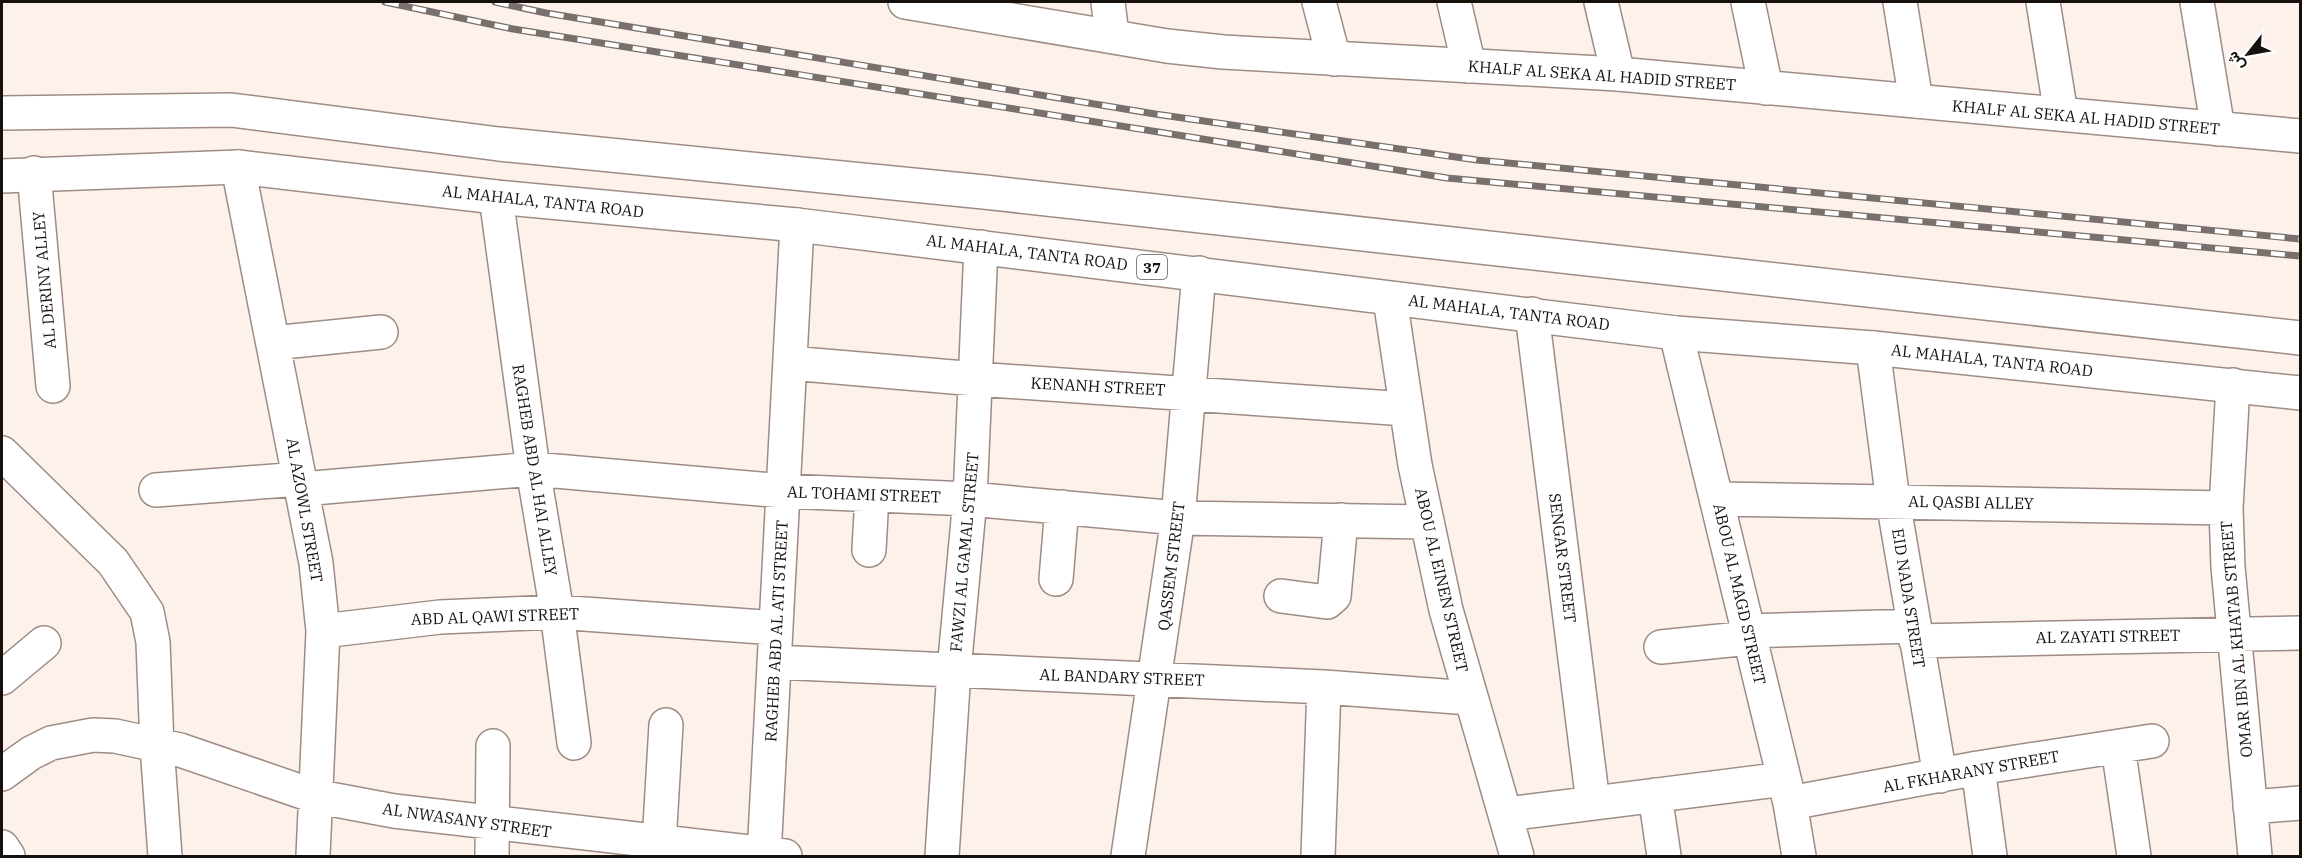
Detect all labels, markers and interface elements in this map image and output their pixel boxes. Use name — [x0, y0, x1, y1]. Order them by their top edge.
north arrow — [2218, 24, 2278, 84]
text: ش — [2222, 48, 2249, 75]
street label: KHALF AL SEKA AL HADID STREET — [1467, 56, 1737, 94]
street label: KHALF AL SEKA AL HADID STREET — [1951, 95, 2221, 139]
street label: AL MAHALA, TANTA ROAD — [441, 180, 645, 222]
street label: AL DERINY ALLEY — [28, 210, 60, 350]
street label: AL MAHALA, TANTA ROAD — [925, 230, 1129, 274]
road number: 37 — [1137, 255, 1167, 279]
street label: AL MAHALA, TANTA ROAD — [1407, 290, 1611, 334]
street label: AL MAHALA, TANTA ROAD — [1890, 339, 2094, 381]
street label: RAGHEB ABD AL HAI ALLEY — [508, 363, 562, 577]
street label: KENANH STREET — [1030, 372, 1166, 400]
street label: AL AZOWL STREET — [282, 436, 328, 584]
street label: FAWZI AL GAMAL STREET — [945, 451, 983, 653]
street label: AL TOHAMI STREET — [787, 481, 941, 507]
street label: ABOU AL EINEN STREET — [1411, 486, 1473, 674]
street label: AL QASBI ALLEY — [1908, 491, 2034, 513]
street label: SENGAR STREET — [1545, 492, 1581, 624]
street label: QASSEM STREET — [1153, 500, 1189, 632]
street label: ABOU AL MAGD STREET — [1709, 502, 1771, 686]
street label: RAGHEB ABD AL ATI STREET — [760, 519, 792, 743]
street label: OMAR IBN AL KHATAB STREET — [2216, 520, 2256, 758]
street label: EID NADA STREET — [1888, 527, 1930, 669]
street label: ABD AL QAWI STREET — [410, 603, 580, 629]
street label: AL ZAYATI STREET — [2035, 625, 2181, 647]
street label: AL BANDARY STREET — [1039, 664, 1205, 690]
street label: AL FKHARANY STREET — [1881, 746, 2061, 796]
street label: AL NWASANY STREET — [381, 798, 553, 842]

